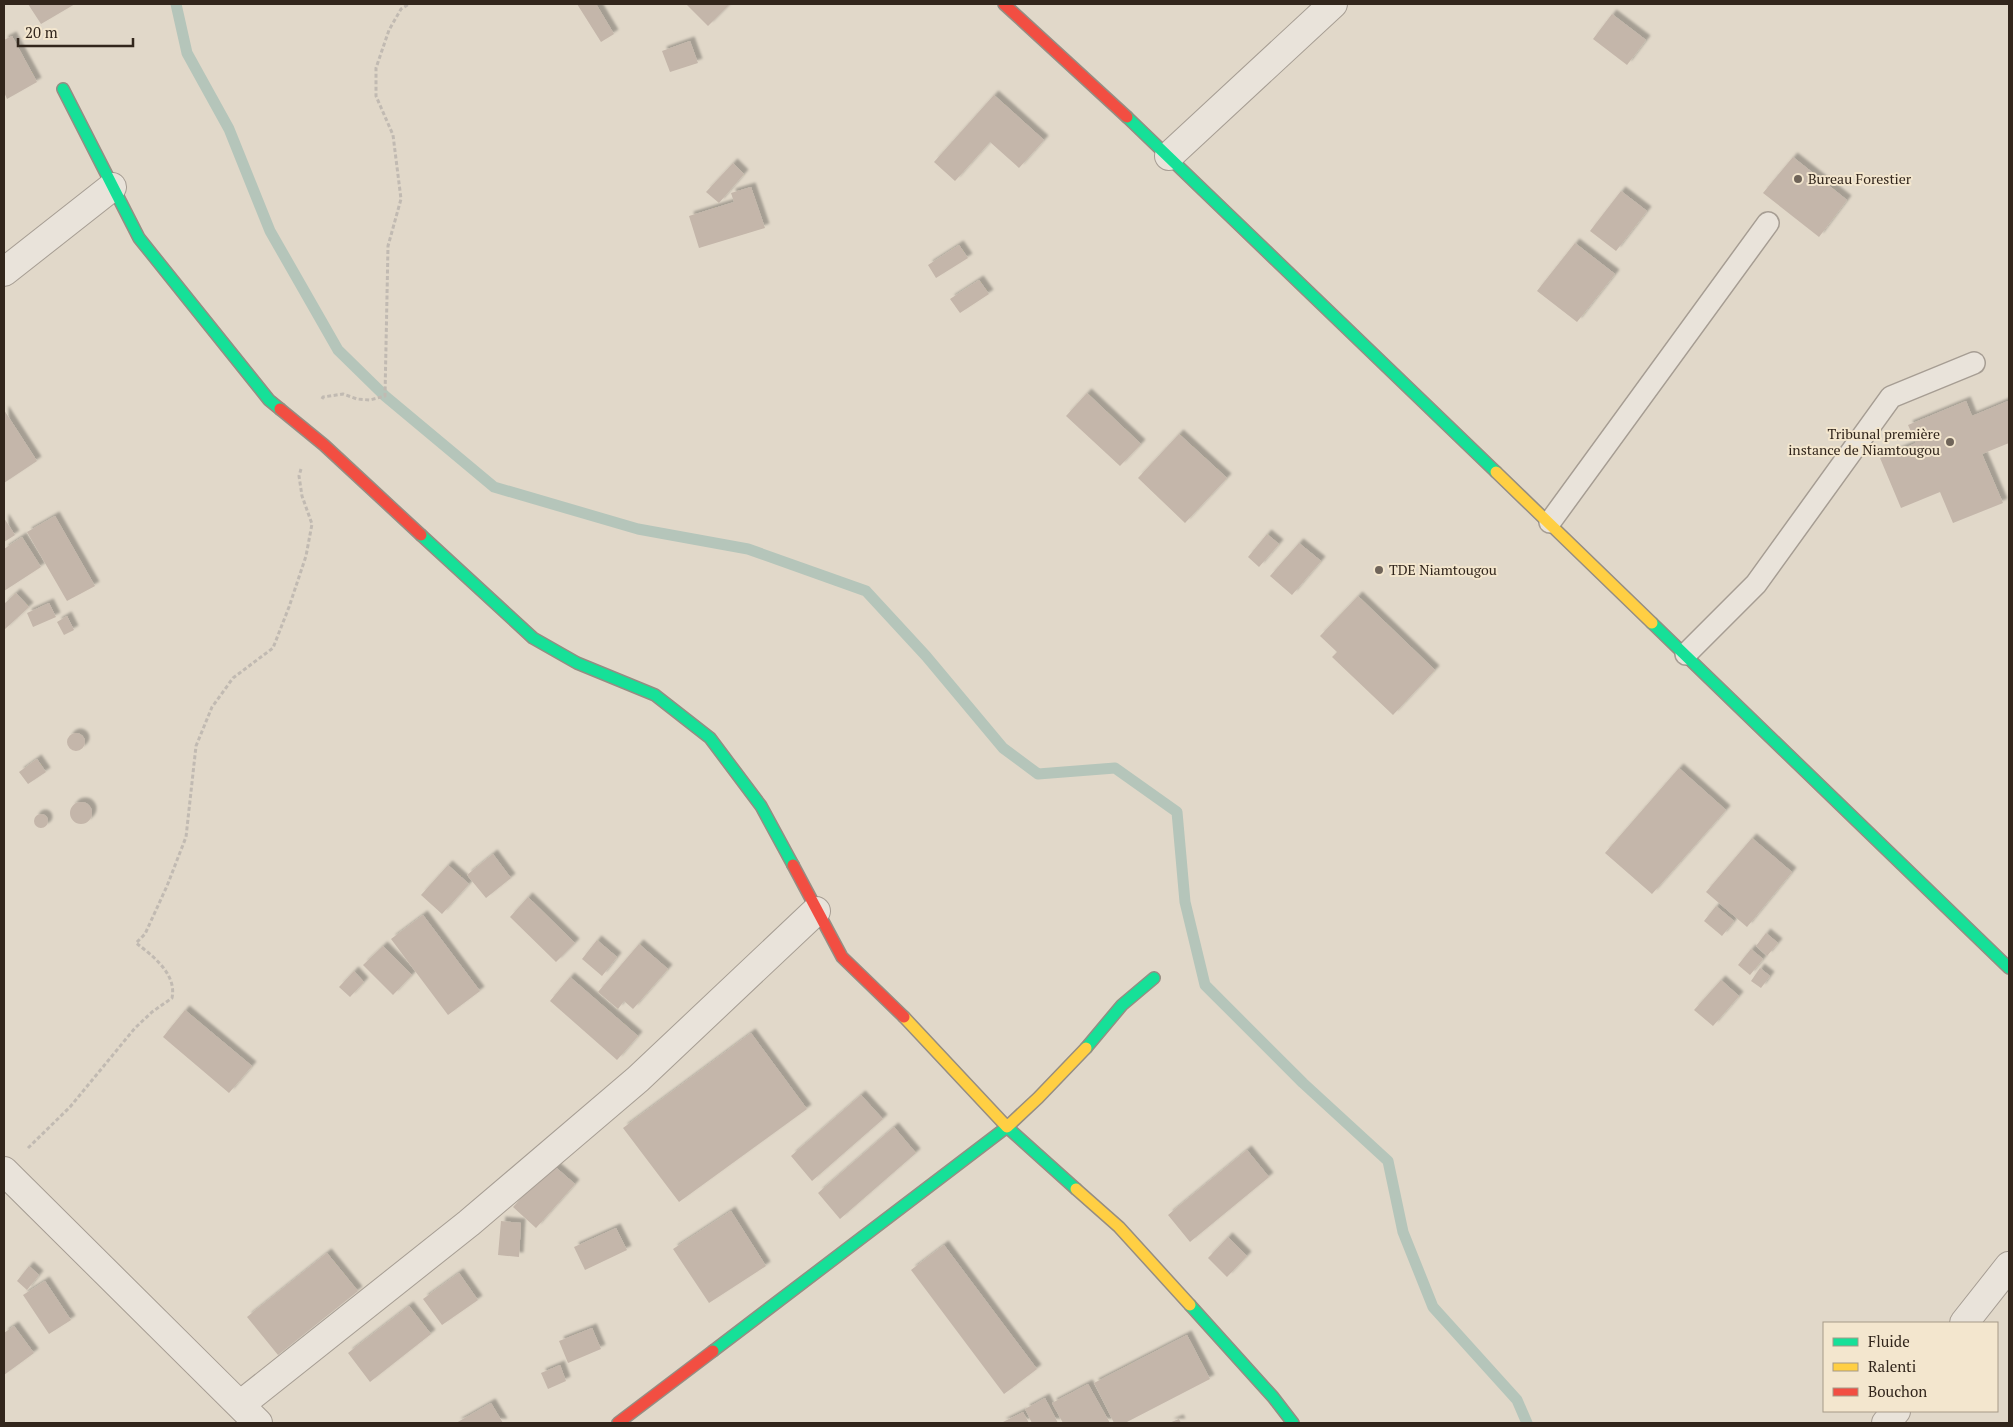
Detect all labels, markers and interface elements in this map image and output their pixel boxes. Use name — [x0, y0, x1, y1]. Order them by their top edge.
scale bar — [18, 15, 132, 47]
text: 20 m — [25, 22, 58, 42]
place label: Bureau Forestier — [1808, 169, 1912, 188]
marker: Bureau Forestier — [1792, 173, 1804, 185]
place label: Tribunal première instance de Niamtougou — [1788, 424, 1940, 459]
marker: Tribunal première instance de Niamtougou — [1944, 436, 1956, 448]
place label: TDE Niamtougou — [1389, 560, 1497, 579]
marker: TDE Niamtougou — [1373, 564, 1385, 576]
legend — [1823, 1322, 1998, 1412]
text: Fluide — [1868, 1331, 1910, 1351]
text: Ralenti — [1868, 1356, 1916, 1376]
text: Bouchon — [1868, 1381, 1927, 1401]

